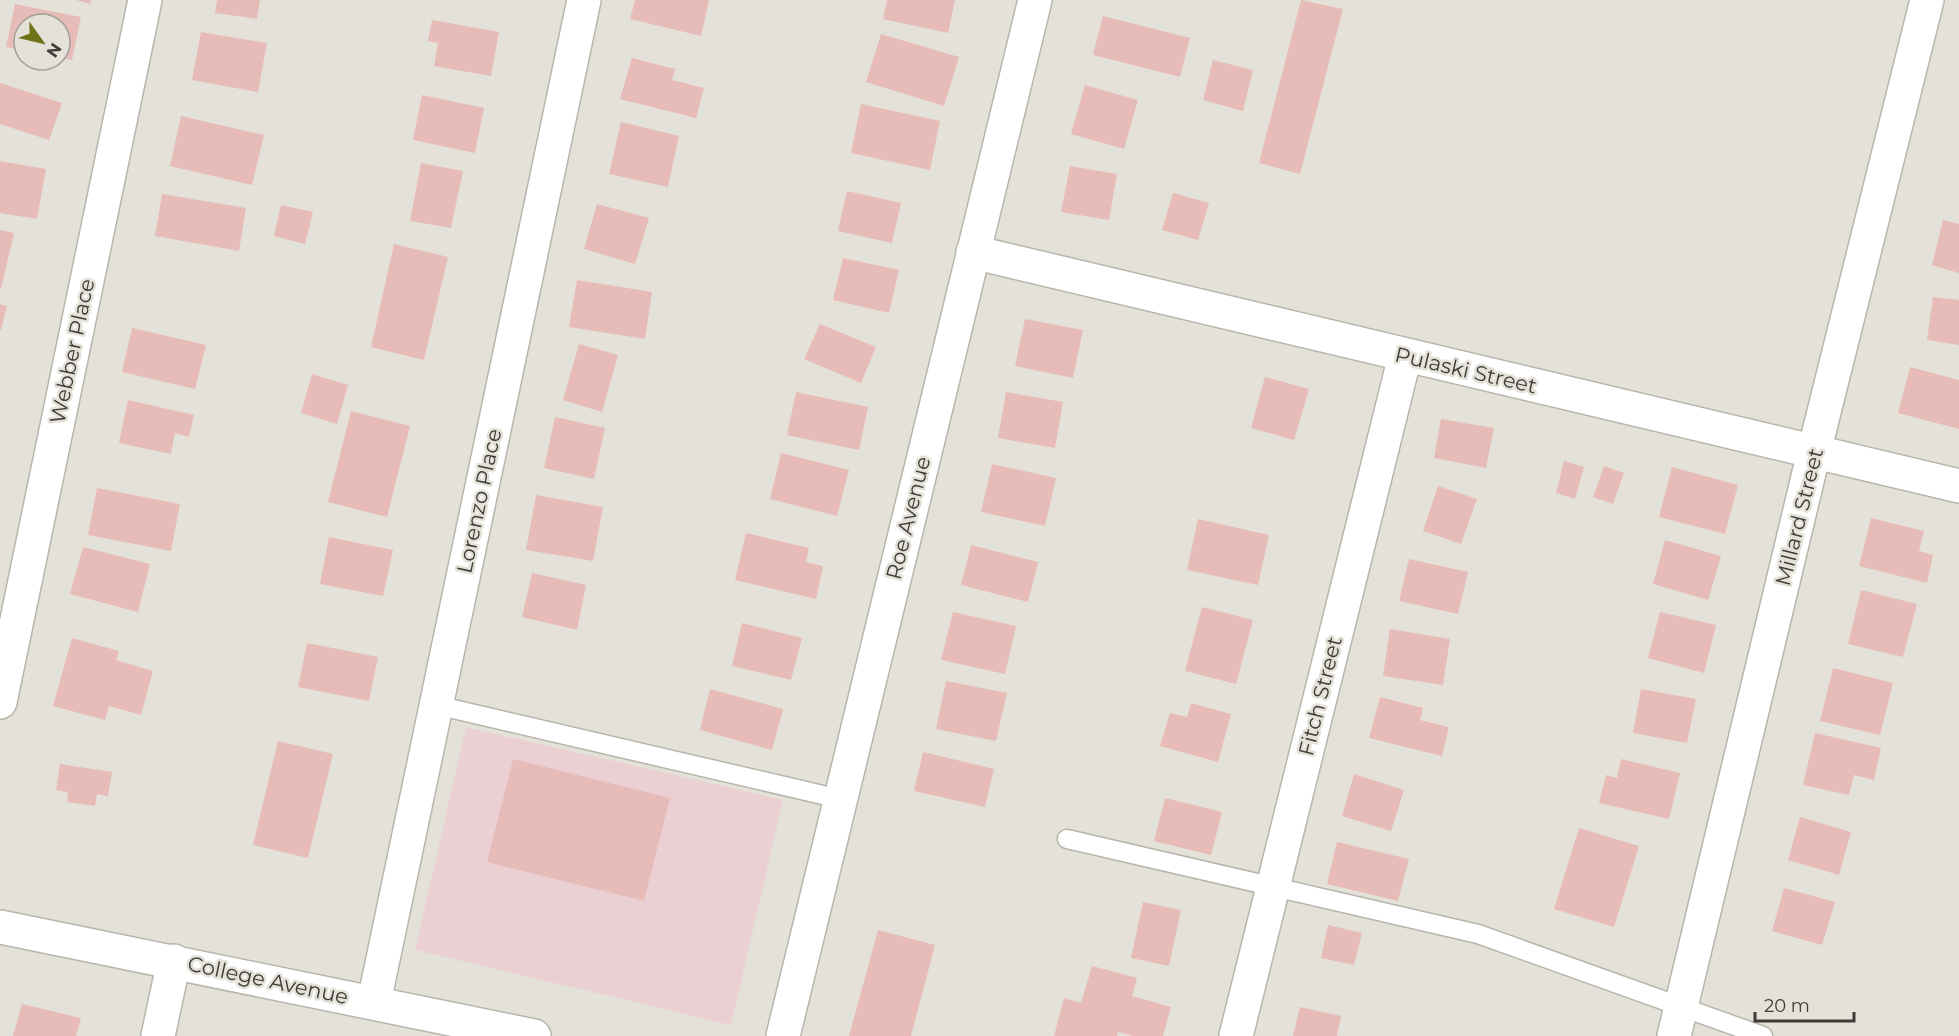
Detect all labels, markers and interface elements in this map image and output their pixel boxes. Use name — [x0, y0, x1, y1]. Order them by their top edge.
north arrow — [12, 12, 72, 72]
text: N — [43, 39, 66, 61]
street label: Webber Place — [44, 276, 100, 426]
street label: Pulaski Street — [1393, 342, 1539, 398]
street label: Lorenzo Place — [451, 426, 507, 576]
street label: Millard Street — [1770, 446, 1828, 588]
street label: Roe Avenue — [881, 454, 935, 582]
street label: Fitch Street — [1293, 634, 1347, 758]
street label: College Avenue — [185, 951, 351, 1009]
scale bar — [1755, 985, 1854, 1023]
text: 20 m — [1764, 995, 1810, 1017]

